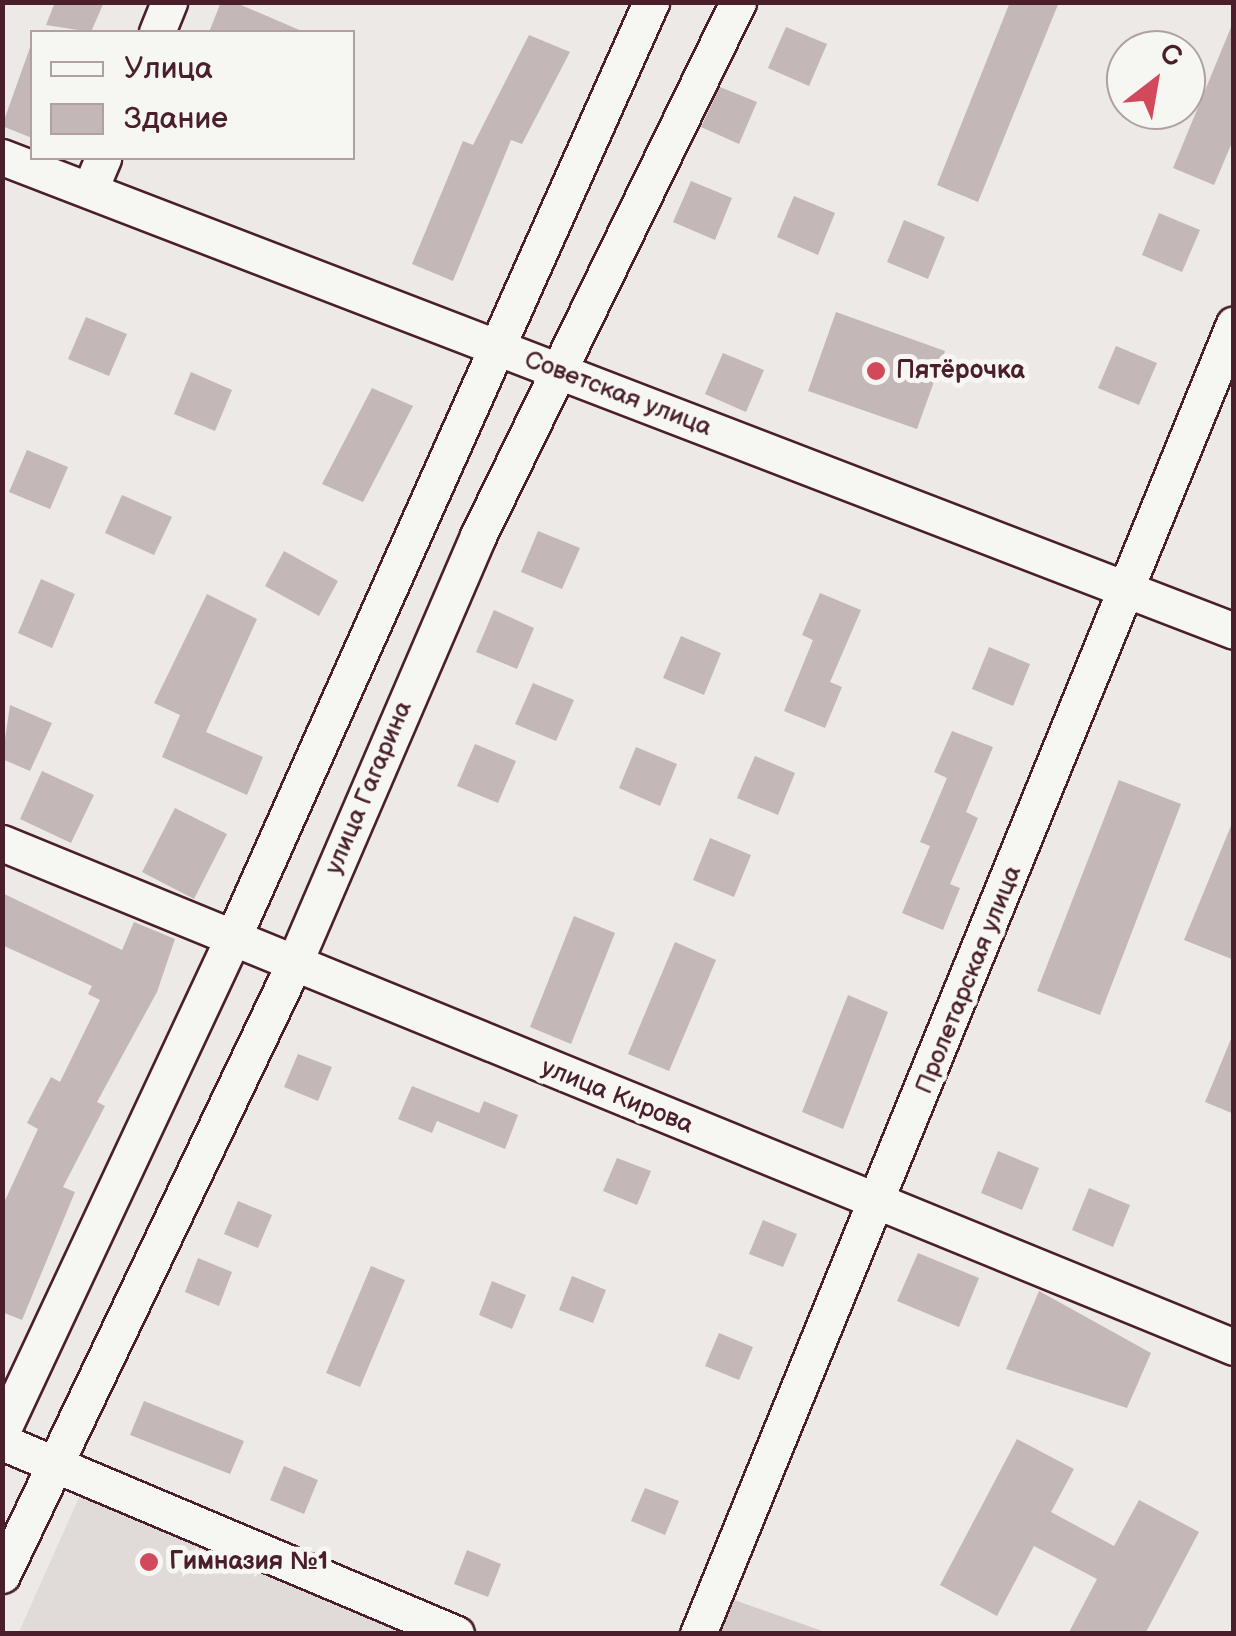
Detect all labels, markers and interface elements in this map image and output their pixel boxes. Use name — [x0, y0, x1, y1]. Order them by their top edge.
legend — [30, 30, 355, 160]
north arrow — [1106, 30, 1206, 130]
text: С — [1154, 36, 1188, 75]
text: Улица — [124, 51, 213, 87]
text: Здание — [124, 101, 228, 137]
street label: Советская улица — [520, 345, 716, 443]
place label: Пятёрочка — [896, 356, 1025, 386]
marker: Пятёрочка — [865, 360, 887, 382]
street label: улица Гагарина — [319, 697, 419, 879]
street label: Пролетарская улица — [909, 862, 1029, 1098]
street label: улица Кирова — [537, 1053, 697, 1141]
place label: Гимназия №1 — [169, 1547, 328, 1577]
marker: Гимназия №1 — [138, 1551, 160, 1573]

